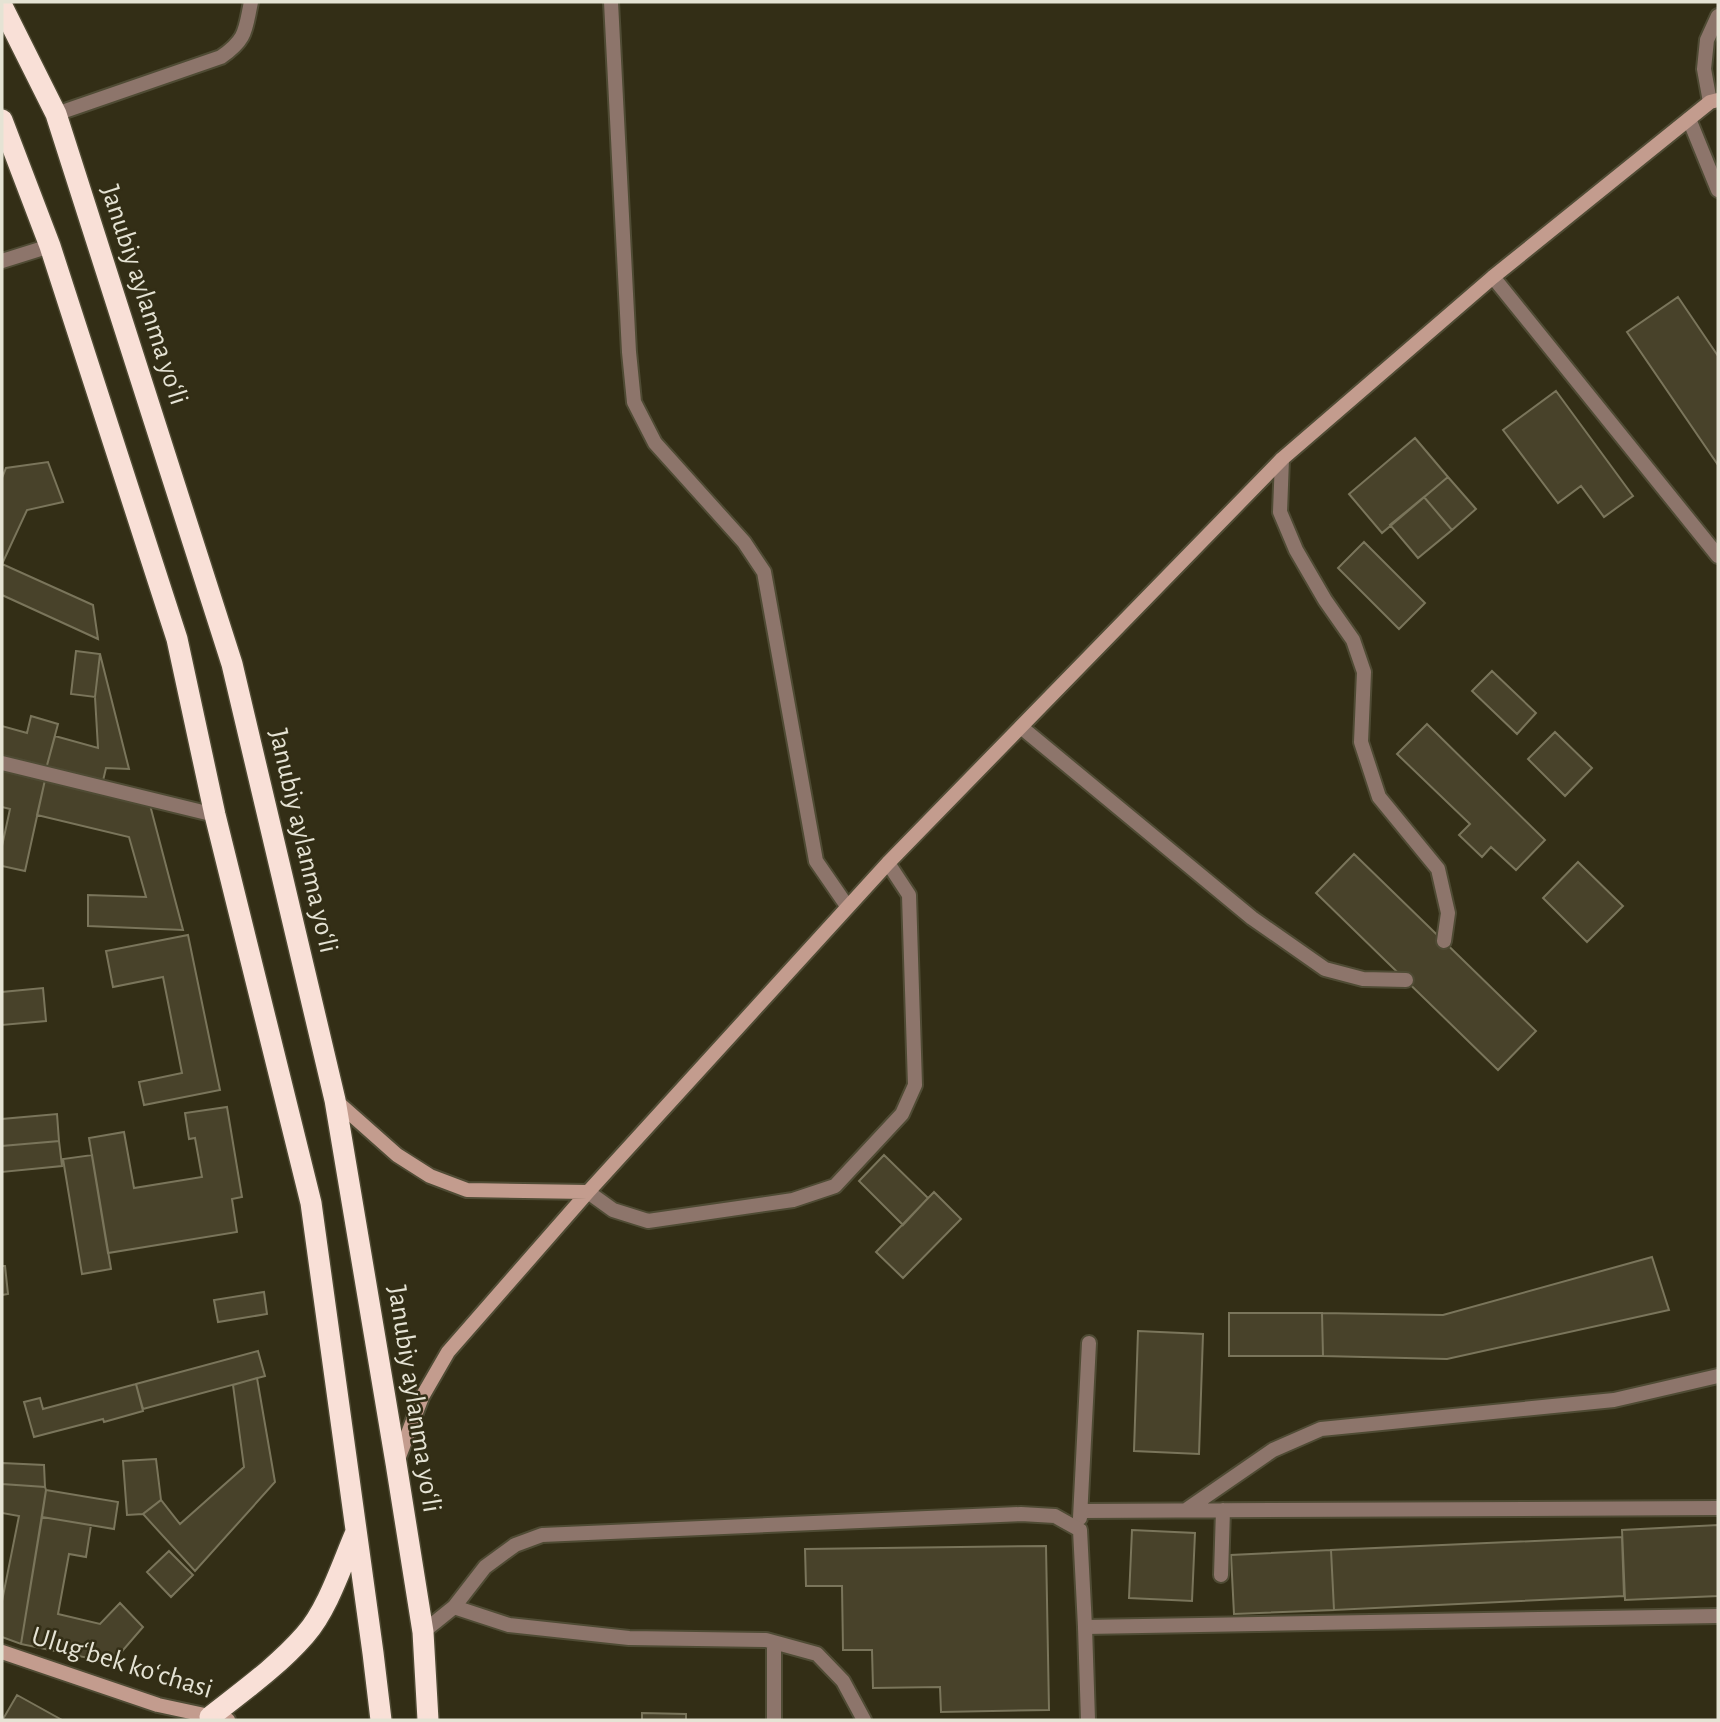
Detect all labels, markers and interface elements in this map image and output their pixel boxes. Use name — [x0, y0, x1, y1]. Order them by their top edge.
street label: Janubiy aylanma yoʻli — [95, 182, 193, 408]
street label: Janubiy aylanma yoʻli — [264, 726, 342, 956]
street label: Janubiy aylanma yoʻli — [382, 1284, 446, 1514]
street label: Ulugʻbek koʻchasi — [28, 1622, 216, 1704]

